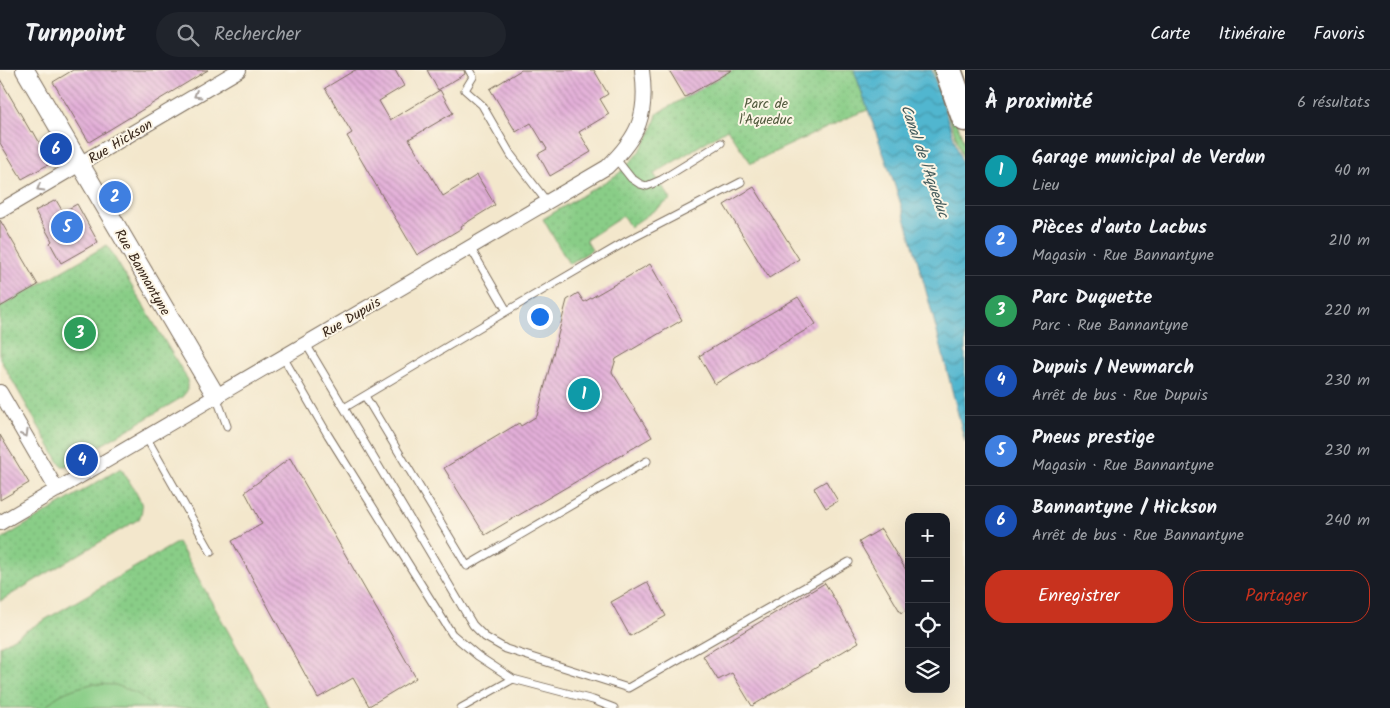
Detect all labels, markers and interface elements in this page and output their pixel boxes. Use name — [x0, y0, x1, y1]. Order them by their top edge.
search box — [156, 12, 506, 57]
text: Turnpoint — [25, 15, 126, 54]
text: Rechercher — [214, 20, 301, 50]
text: Carte — [1150, 20, 1190, 49]
text: Itinéraire — [1218, 20, 1285, 49]
text: Favoris — [1313, 20, 1365, 49]
icon: search — [174, 21, 202, 49]
text: À proximité — [985, 86, 1092, 119]
one-way arrow — [194, 88, 203, 98]
text: 6 résultats — [1297, 90, 1370, 115]
park label: Parc de l'Aqueduc — [739, 93, 793, 131]
water label: Canal de l'Aqueduc — [893, 101, 955, 222]
street label: Rue Hickson — [84, 114, 157, 170]
pin: 6 — [40, 130, 72, 168]
text: Garage municipal de Verdun — [1032, 143, 1265, 173]
text: 1 — [999, 158, 1003, 183]
text: 40 m — [1334, 158, 1370, 183]
text: Lieu — [1032, 173, 1059, 198]
pin: 2 — [99, 178, 131, 216]
one-way arrow — [37, 181, 46, 191]
pin: 5 — [51, 208, 83, 246]
text: Pièces d'auto Lacbus — [1032, 213, 1207, 243]
street label: Rue Bannantyne — [108, 225, 176, 321]
text: 2 — [996, 228, 1006, 253]
text: 210 m — [1329, 228, 1370, 253]
text: Magasin · Rue Bannantyne — [1032, 243, 1214, 268]
text: Parc Duquette — [1032, 283, 1152, 313]
street label: Rue Dupuis — [318, 292, 385, 344]
text: 3 — [997, 298, 1005, 323]
text: 220 m — [1324, 298, 1370, 323]
your location — [527, 304, 553, 330]
text: Parc · Rue Bannantyne — [1032, 313, 1188, 338]
pin: 3 — [64, 314, 96, 352]
text: Dupuis / Newmarch — [1032, 353, 1194, 383]
text: 4 — [997, 368, 1005, 393]
text: 230 m — [1324, 368, 1370, 393]
pin: 1 — [568, 375, 600, 413]
text: Arrêt de bus · Rue Dupuis — [1032, 383, 1208, 408]
text: Pneus prestige — [1032, 423, 1155, 453]
one-way arrow — [18, 428, 28, 437]
text: 5 — [997, 438, 1005, 463]
text: 230 m — [1324, 438, 1370, 463]
pin: 4 — [66, 441, 98, 479]
text: Magasin · Rue Bannantyne — [1032, 453, 1214, 478]
text: Bannantyne / Hickson — [1032, 493, 1217, 523]
text: 6 — [997, 508, 1005, 533]
text: 240 m — [1325, 508, 1370, 533]
map controls — [905, 513, 950, 693]
button: + — [905, 513, 950, 558]
text: Arrêt de bus · Rue Bannantyne — [1032, 523, 1244, 548]
button: − — [905, 558, 950, 603]
button: Enregistrer — [985, 570, 1173, 623]
button: Partager — [1183, 570, 1370, 623]
button: locate — [905, 603, 950, 648]
button: layers — [905, 648, 950, 693]

